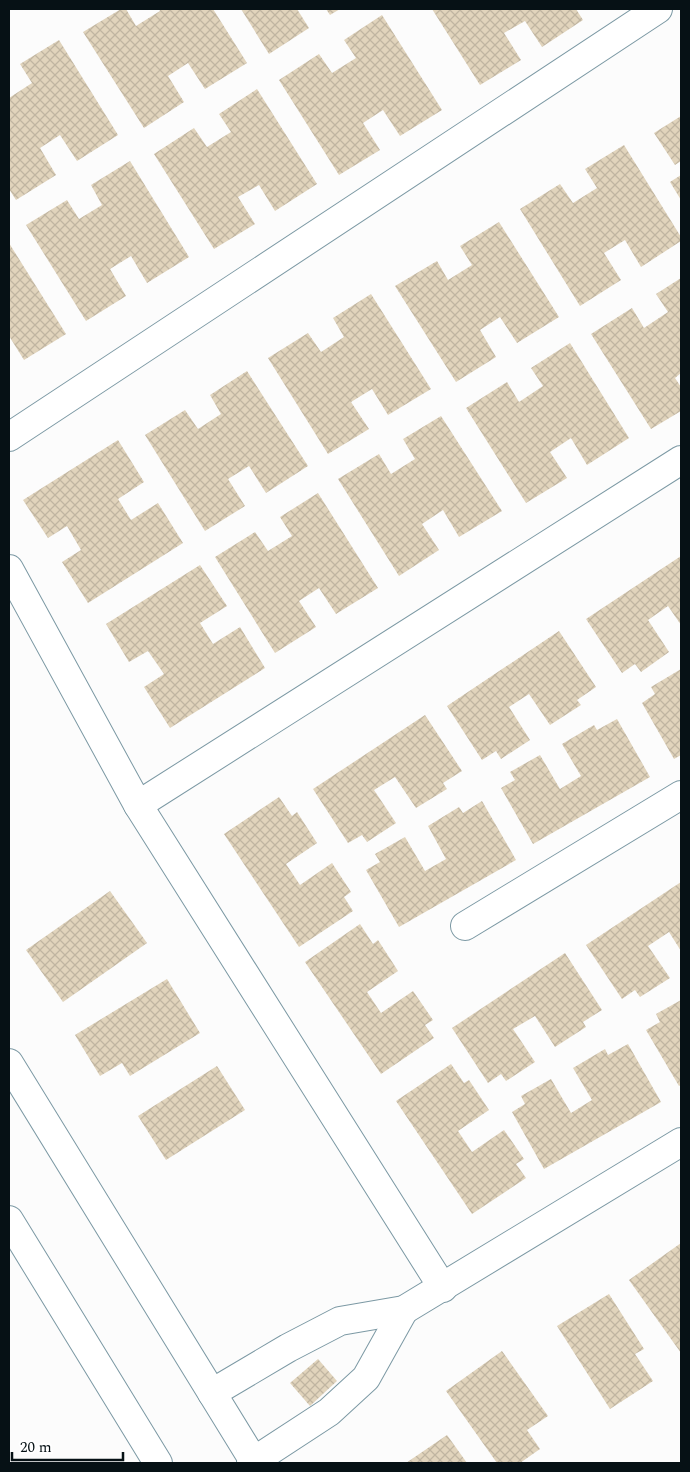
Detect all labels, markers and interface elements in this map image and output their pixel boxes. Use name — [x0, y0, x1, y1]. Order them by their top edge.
scale bar — [12, 1430, 124, 1462]
text: 20 m — [20, 1436, 52, 1459]

